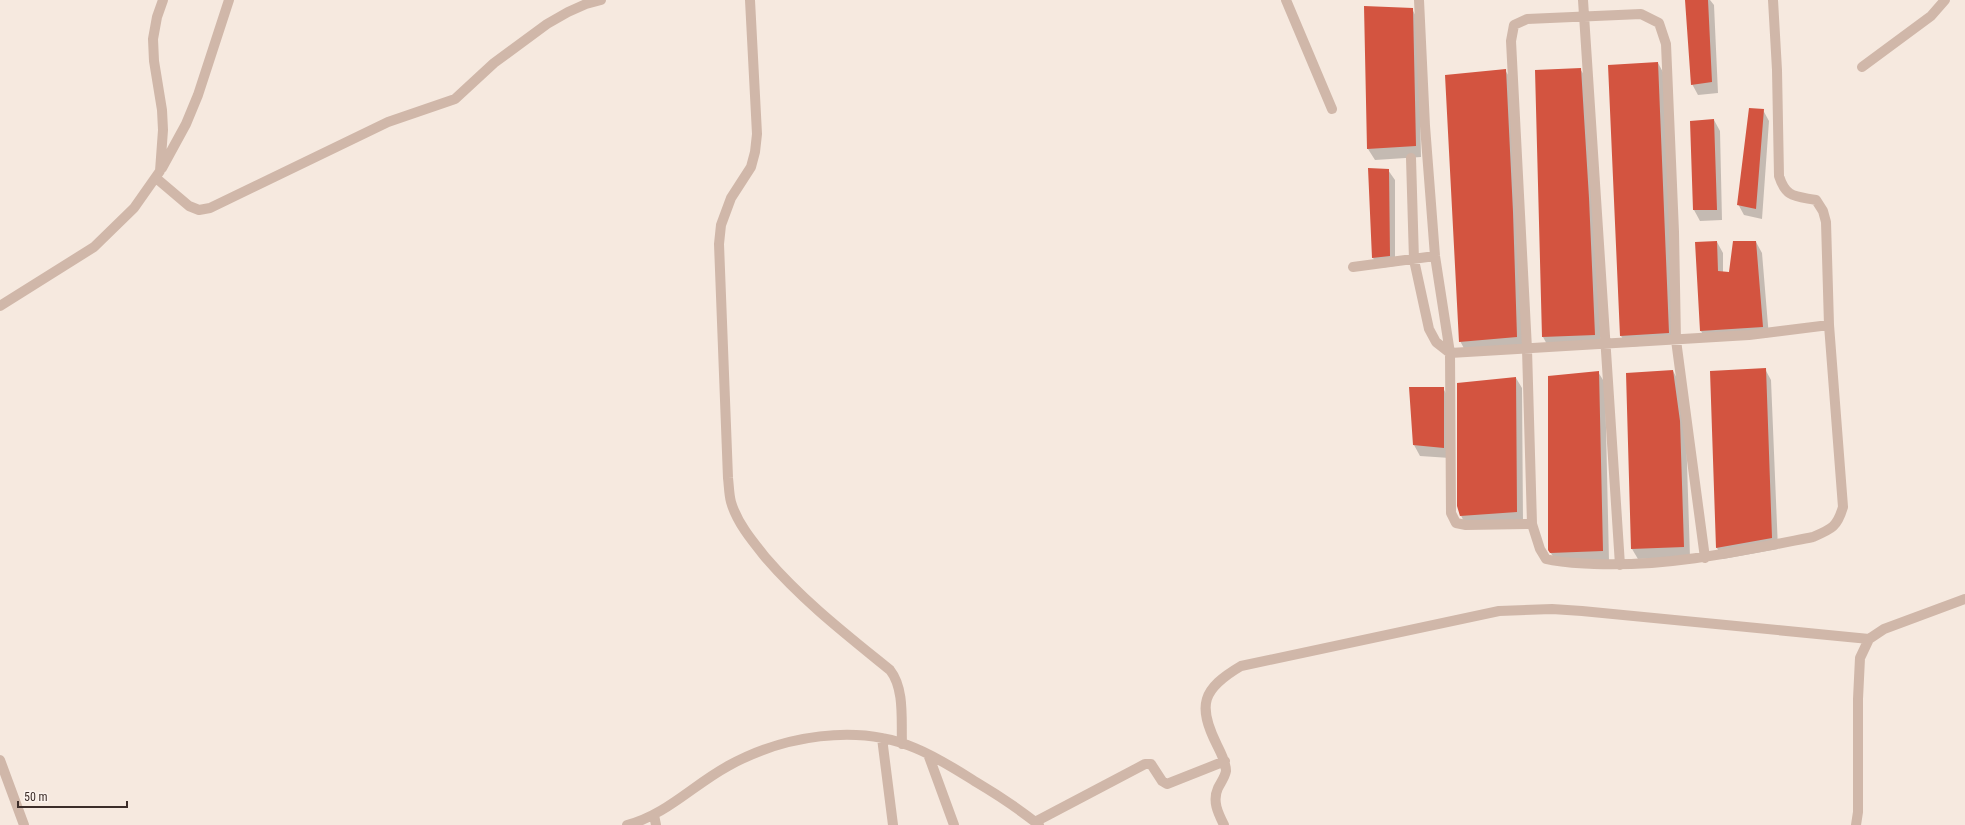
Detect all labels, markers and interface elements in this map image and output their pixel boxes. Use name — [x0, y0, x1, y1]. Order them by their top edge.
scale bar — [18, 783, 127, 809]
text: 50 m — [24, 790, 48, 804]

